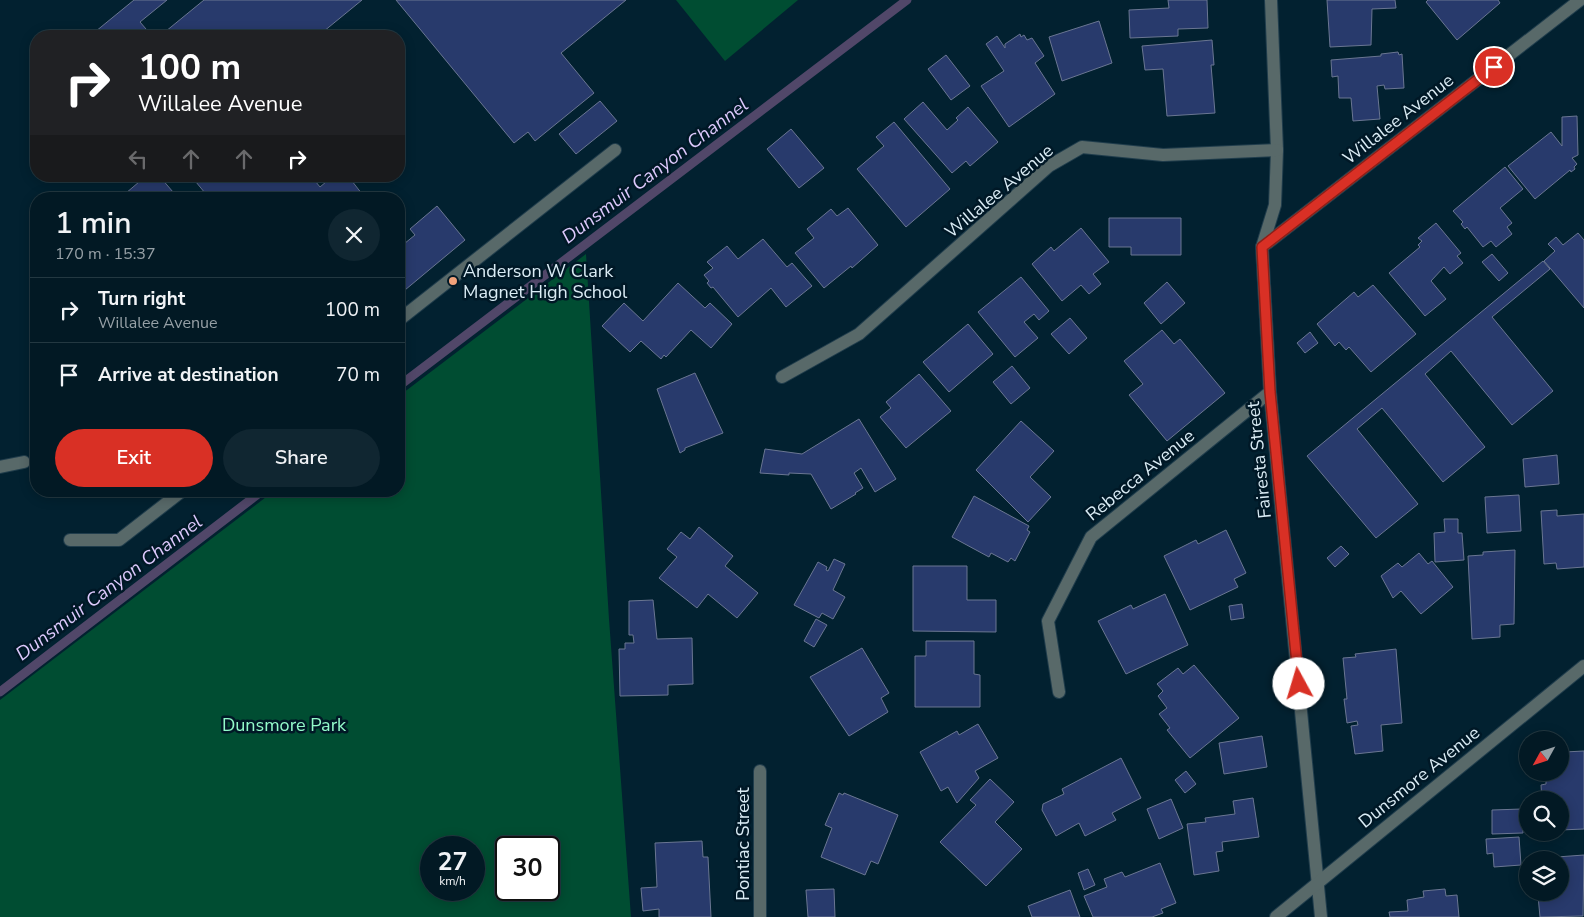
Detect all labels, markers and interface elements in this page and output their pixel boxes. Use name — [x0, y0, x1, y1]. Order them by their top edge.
text: 100 m — [138, 44, 241, 91]
pin — [1473, 46, 1515, 88]
icon: right — [55, 50, 120, 115]
icon: arrive — [1480, 53, 1508, 81]
street label: Willalee Avenue — [1338, 68, 1458, 170]
text: Willalee Avenue — [138, 89, 302, 119]
water label: Dunsmuir Canyon Channel — [556, 92, 754, 250]
street label: Willalee Avenue — [940, 139, 1058, 243]
icon: left — [124, 145, 152, 173]
icon: ahead — [177, 145, 205, 173]
icon: ahead — [230, 145, 258, 173]
icon: right — [283, 145, 311, 173]
text: 1 min — [55, 203, 131, 244]
button: close — [328, 209, 380, 261]
text: 170 m · 15:37 — [55, 243, 156, 265]
place label: Anderson W Clark Magnet High School — [463, 259, 628, 304]
marker: Anderson W Clark Magnet High School — [447, 275, 459, 287]
text: Turn right — [98, 286, 185, 312]
icon: right — [55, 296, 83, 324]
text: 100 m — [325, 297, 380, 323]
text: Willalee Avenue — [98, 312, 218, 334]
icon: arrive — [55, 361, 83, 389]
text: Arrive at destination — [98, 362, 279, 388]
text: 70 m — [336, 362, 380, 388]
street label: Fairesta Street — [1241, 400, 1277, 520]
street label: Rebecca Avenue — [1081, 424, 1199, 526]
button: Exit — [55, 429, 213, 487]
button: Share — [223, 429, 380, 487]
water label: Dunsmuir Canyon Channel — [10, 509, 208, 667]
position arrow — [1272, 657, 1324, 709]
park label: Dunsmore Park — [222, 713, 347, 737]
street label: Dunsmore Avenue — [1353, 721, 1485, 833]
north arrow — [1519, 731, 1569, 781]
map controls — [1519, 731, 1569, 901]
street label: Pontiac Street — [731, 787, 755, 901]
button: search — [1519, 791, 1569, 841]
speed limit sign: 30 — [495, 836, 560, 901]
text: 27 — [437, 845, 468, 879]
button: layers — [1519, 851, 1569, 901]
text: km/h — [439, 873, 466, 889]

